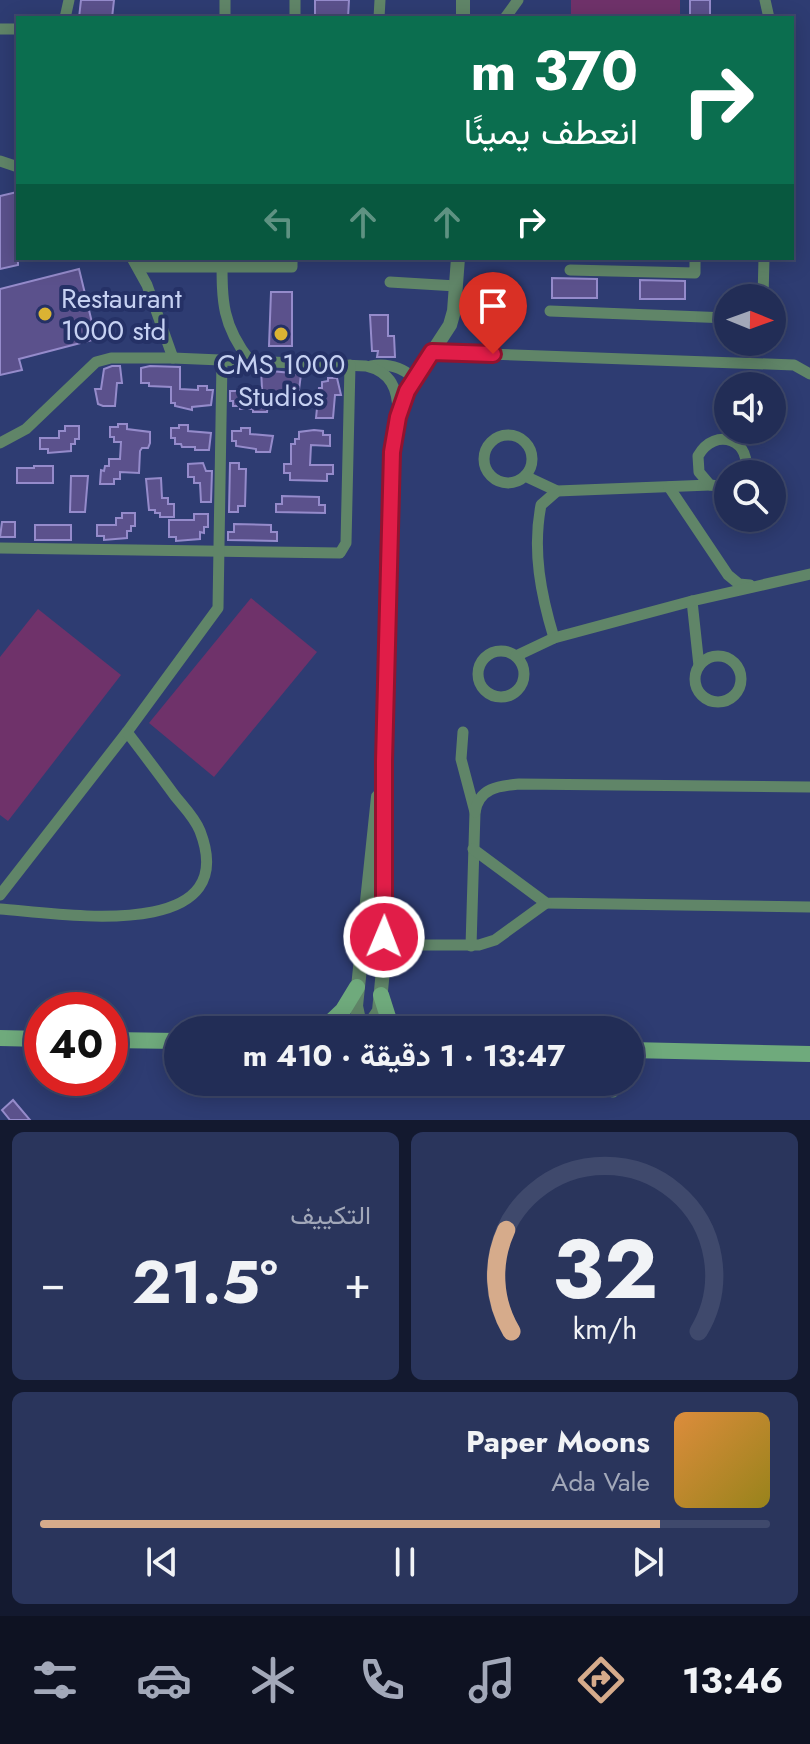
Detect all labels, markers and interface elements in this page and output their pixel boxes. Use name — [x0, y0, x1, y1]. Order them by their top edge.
text: 370 m — [470, 30, 638, 111]
icon: right — [666, 48, 770, 152]
text: انعطف يمينًا — [464, 105, 638, 157]
icon: left — [257, 200, 301, 244]
icon: ahead — [341, 200, 385, 244]
icon: ahead — [425, 200, 469, 244]
icon: right — [509, 200, 553, 244]
pin — [459, 272, 527, 354]
place label: Restaurant 1000 std — [61, 278, 182, 351]
icon: arrive — [471, 284, 515, 328]
north arrow — [714, 284, 786, 356]
map controls — [714, 284, 786, 532]
marker: Restaurant 1000 std — [36, 305, 54, 323]
marker: CMS 1000 Studios — [272, 325, 290, 343]
place label: CMS 1000 Studios — [217, 344, 345, 417]
button: sound — [714, 372, 786, 444]
button: search — [714, 460, 786, 532]
position arrow — [342, 895, 426, 979]
speed limit sign: 40 — [24, 992, 128, 1096]
text: 13:47 · 1 دقيقة · 410 m — [243, 1034, 565, 1077]
text: التكييف — [290, 1196, 371, 1234]
text: 32 — [551, 1209, 658, 1329]
text: 21.5° — [132, 1239, 278, 1326]
text: − — [40, 1251, 66, 1315]
text: + — [344, 1251, 371, 1315]
text: km/h — [572, 1308, 637, 1350]
text: Paper Moons — [466, 1420, 650, 1463]
text: Ada Vale — [551, 1463, 650, 1501]
icon: previous — [140, 1540, 184, 1584]
icon: pause — [383, 1540, 427, 1584]
icon: next — [626, 1540, 670, 1584]
icon: filters — [27, 1652, 83, 1708]
icon: car — [136, 1652, 192, 1708]
icon: climate — [245, 1652, 301, 1708]
icon: phone — [354, 1652, 410, 1708]
icon: music — [464, 1652, 520, 1708]
icon: directions — [573, 1652, 629, 1708]
text: 13:46 — [682, 1654, 783, 1706]

